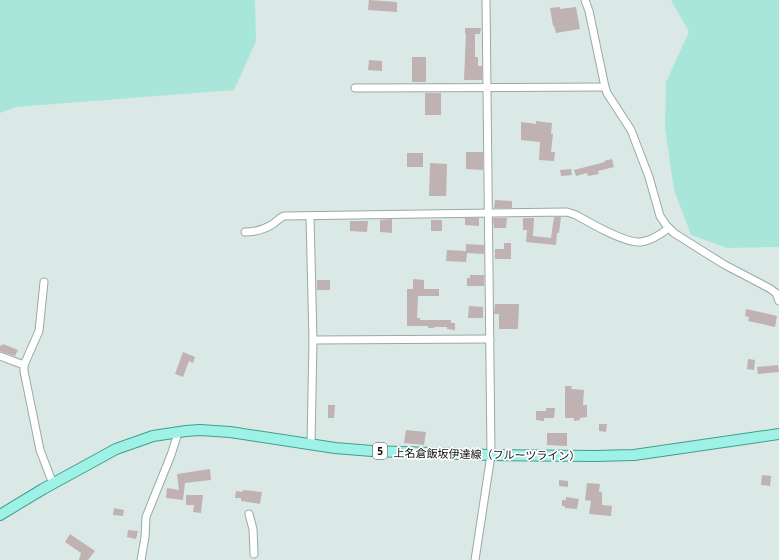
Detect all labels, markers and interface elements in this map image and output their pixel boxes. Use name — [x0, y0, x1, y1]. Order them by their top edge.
road number: 5 — [373, 443, 387, 459]
street label: 上名倉飯坂伊達線（フルーツライン） — [393, 445, 581, 463]

